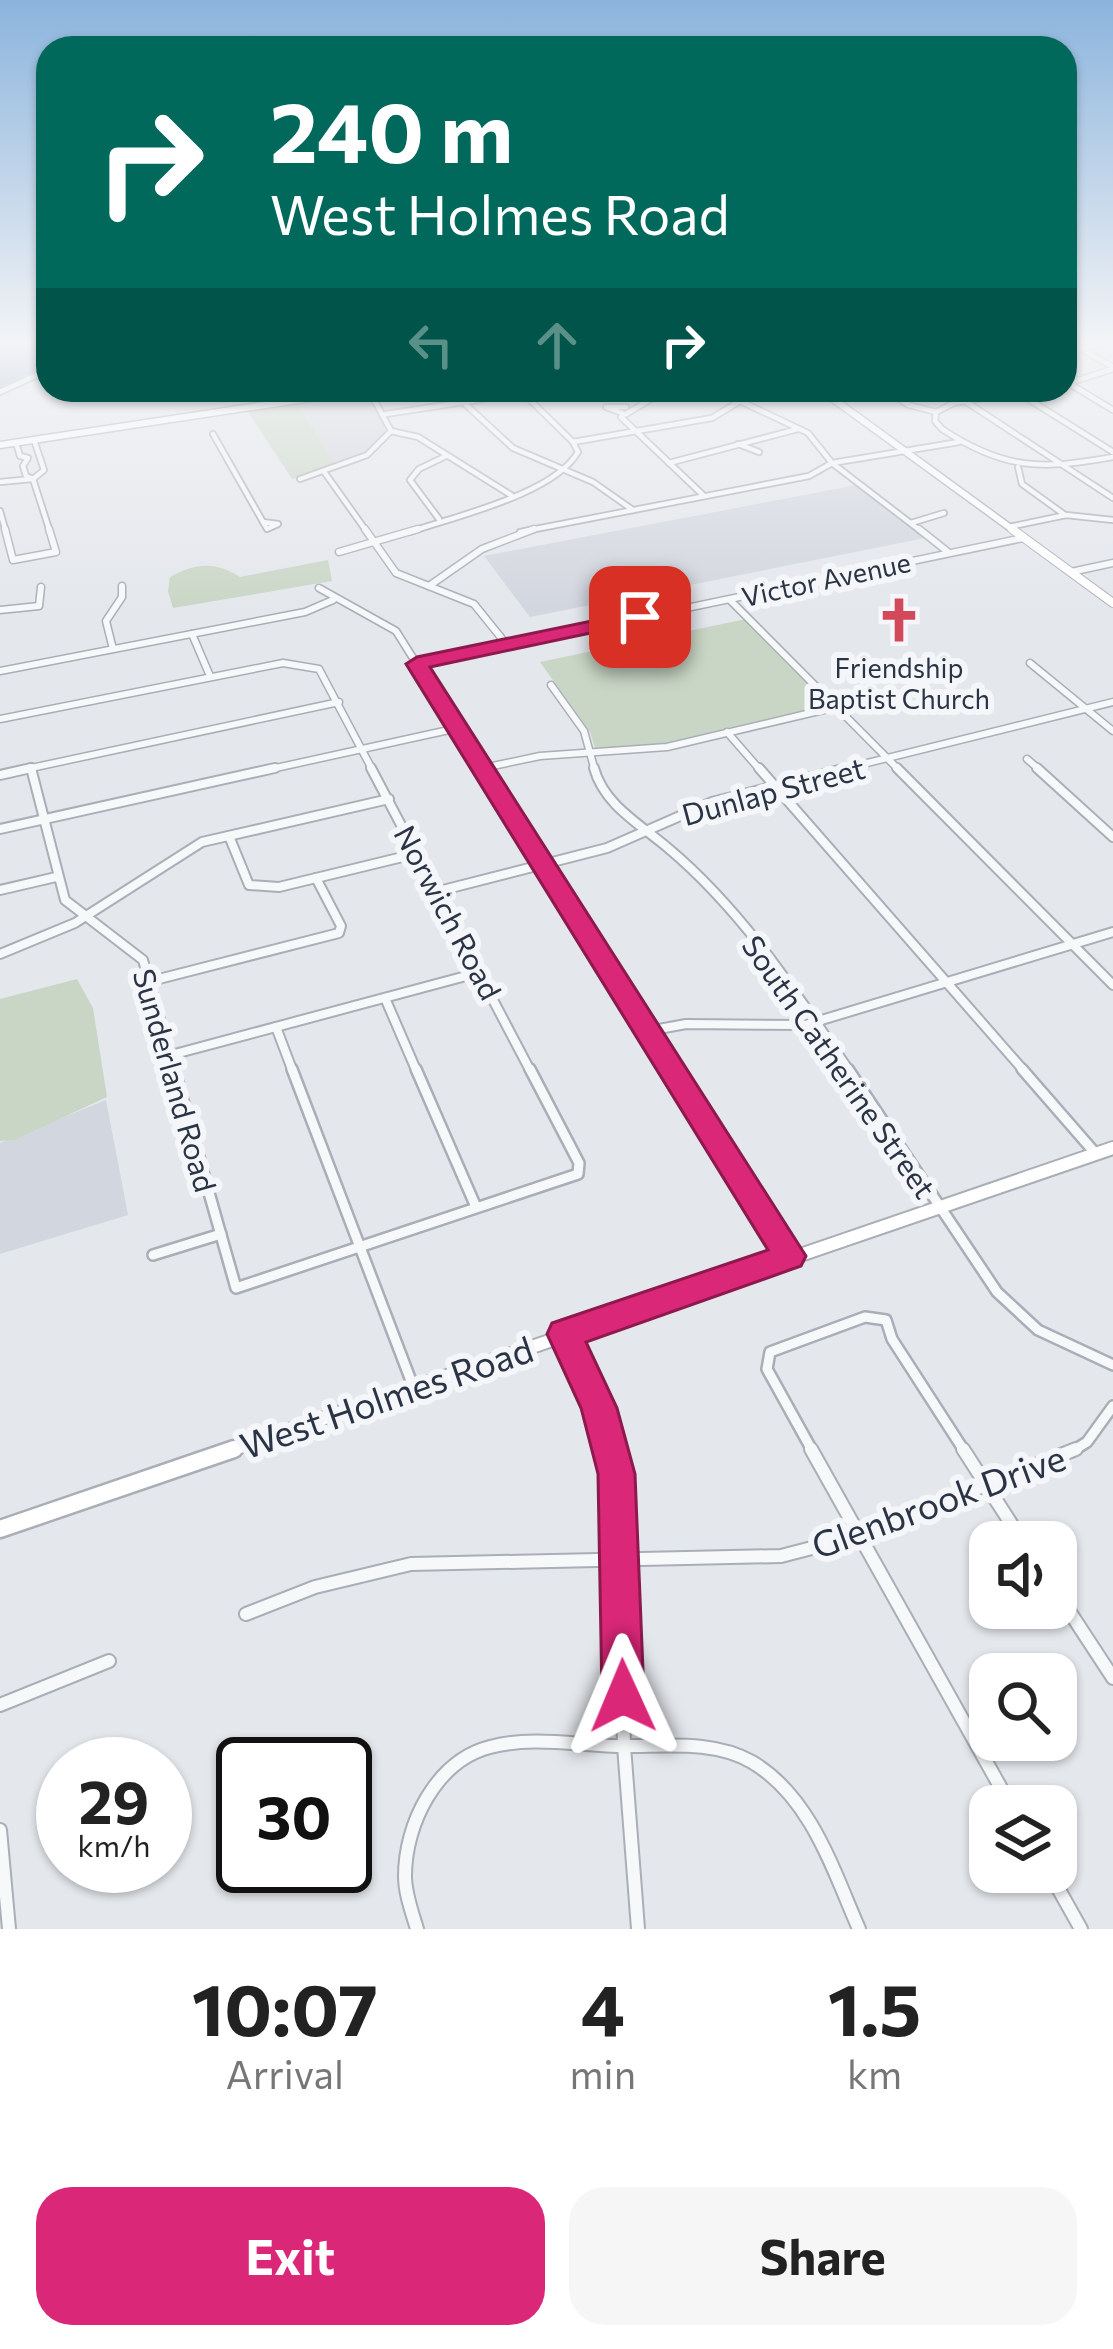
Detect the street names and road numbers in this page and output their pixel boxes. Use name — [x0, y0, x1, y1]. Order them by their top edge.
street label: Victor Avenue — [739, 545, 913, 613]
street label: Dunlap Street — [678, 748, 868, 832]
street label: Norwich Road — [388, 819, 510, 1005]
street label: South Catherine Street — [735, 927, 945, 1205]
street label: Sunderland Road — [126, 964, 226, 1196]
street label: West Holmes Road — [234, 1325, 538, 1467]
street label: Glenbrook Drive — [805, 1434, 1071, 1566]

